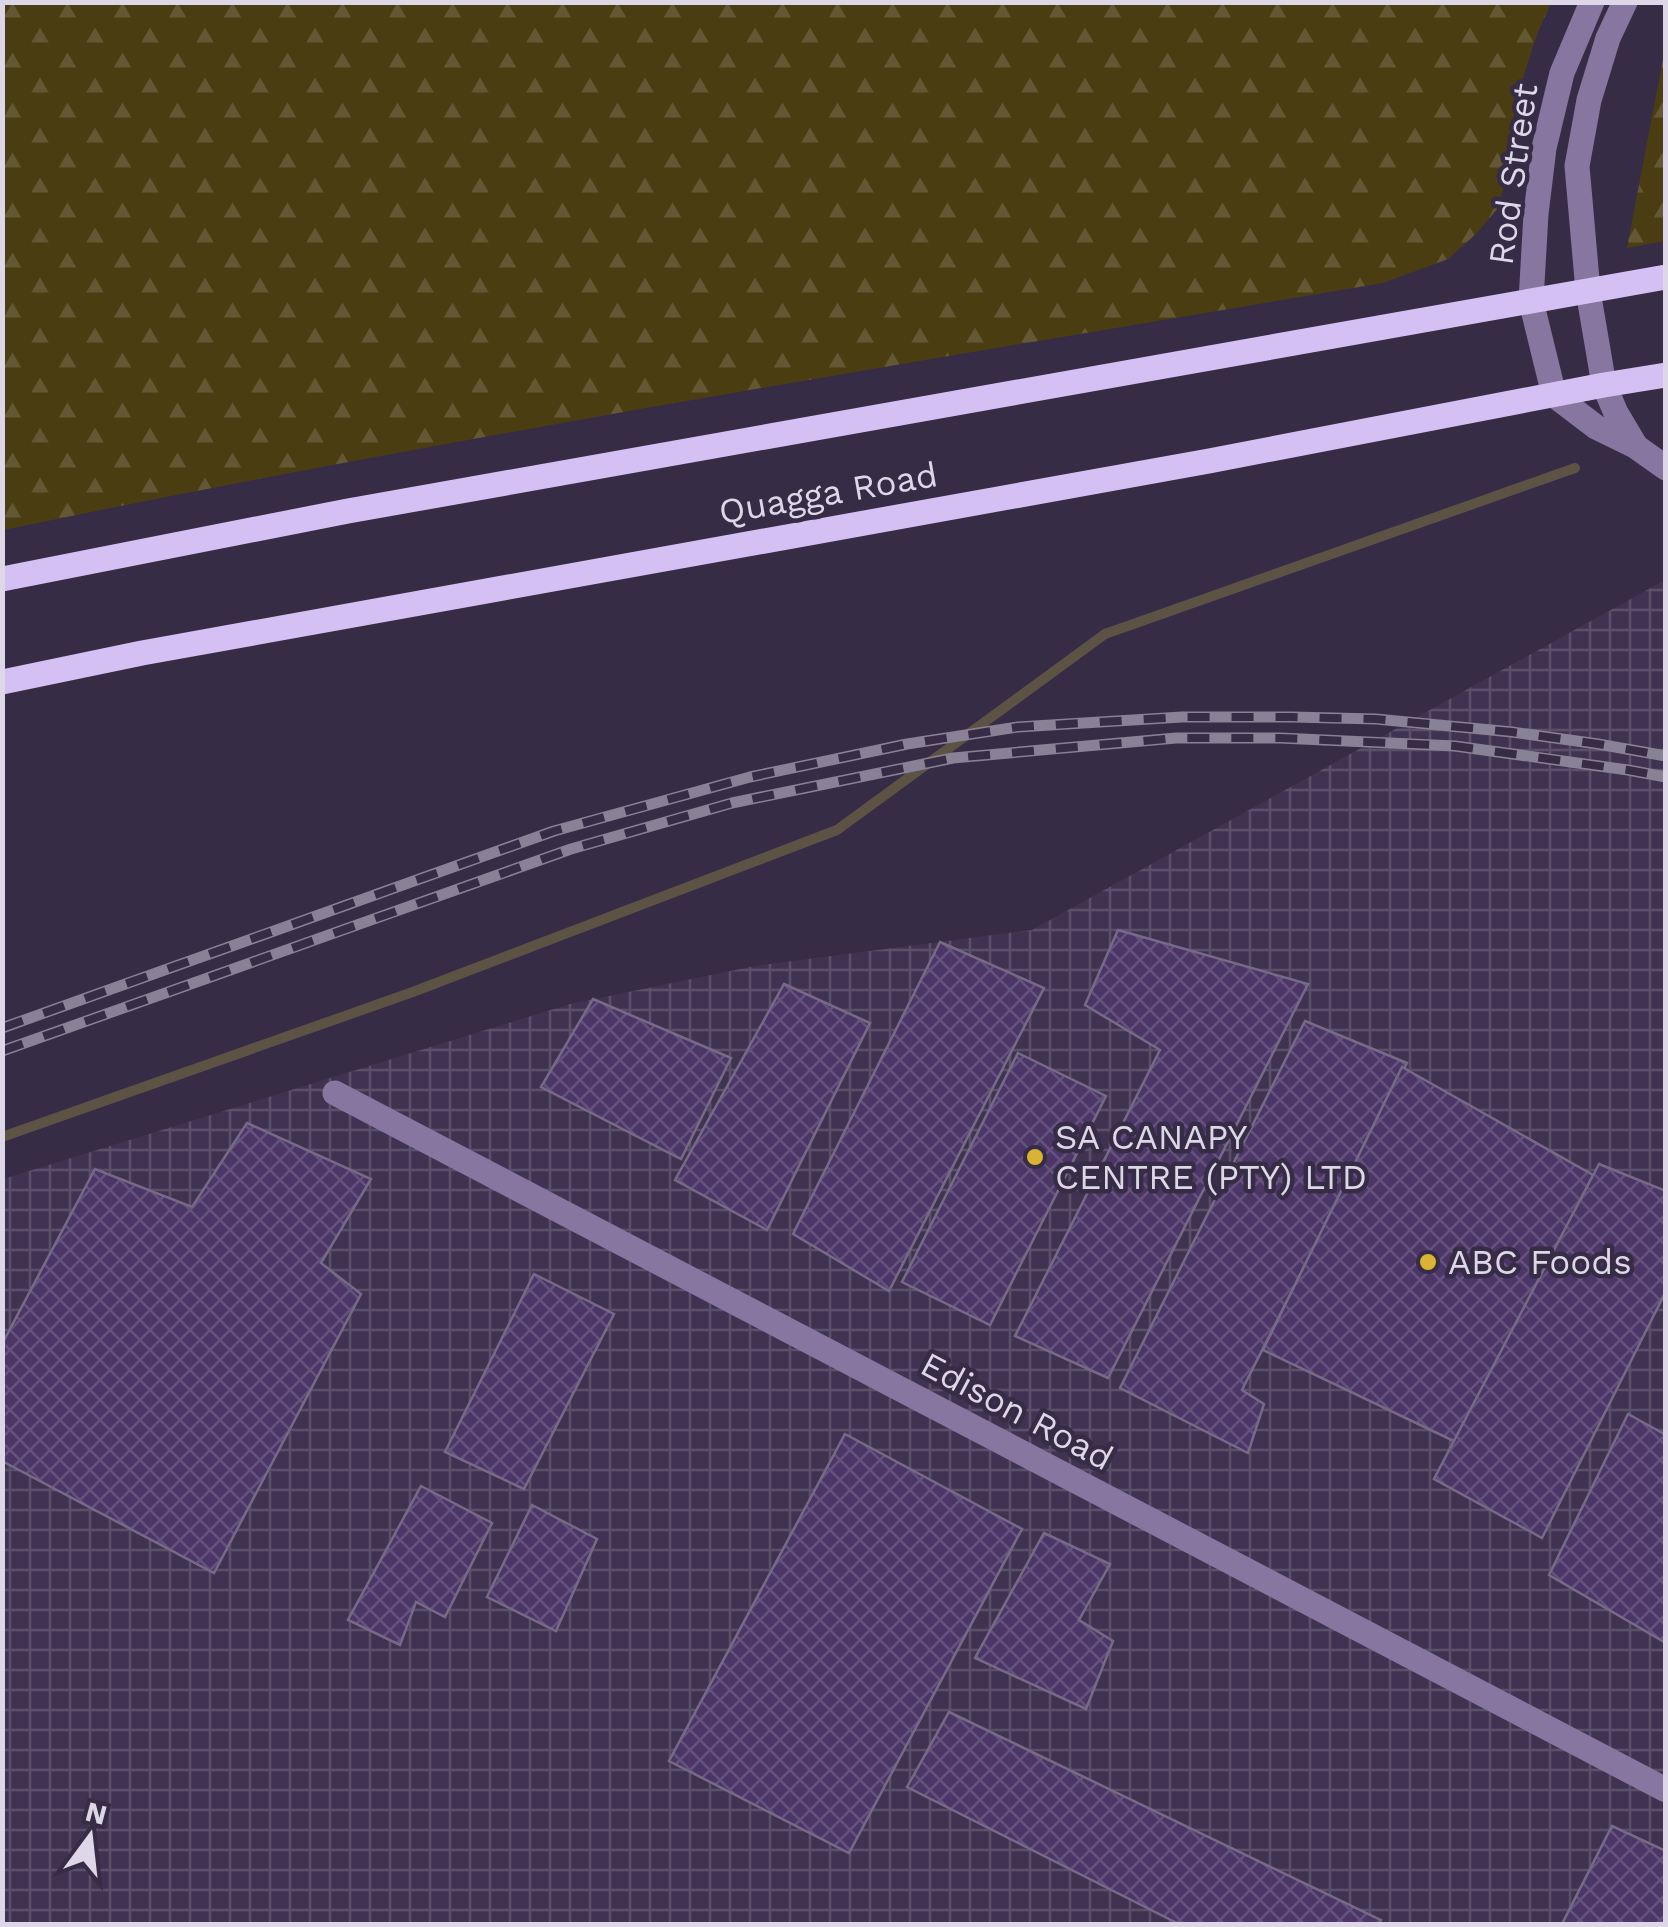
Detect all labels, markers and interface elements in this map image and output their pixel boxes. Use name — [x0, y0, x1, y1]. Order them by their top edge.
street label: Rod Street — [1479, 80, 1547, 267]
street label: Quagga Road — [715, 453, 941, 533]
place label: SA CANAPY CENTRE (PTY) LTD — [1055, 1116, 1367, 1198]
marker: SA CANAPY CENTRE (PTY) LTD — [1024, 1146, 1046, 1168]
place label: ABC Foods — [1448, 1241, 1632, 1283]
marker: ABC Foods — [1417, 1251, 1439, 1273]
street label: Edison Road — [914, 1343, 1120, 1479]
north arrow — [40, 1787, 140, 1887]
text: N — [82, 1795, 111, 1832]

